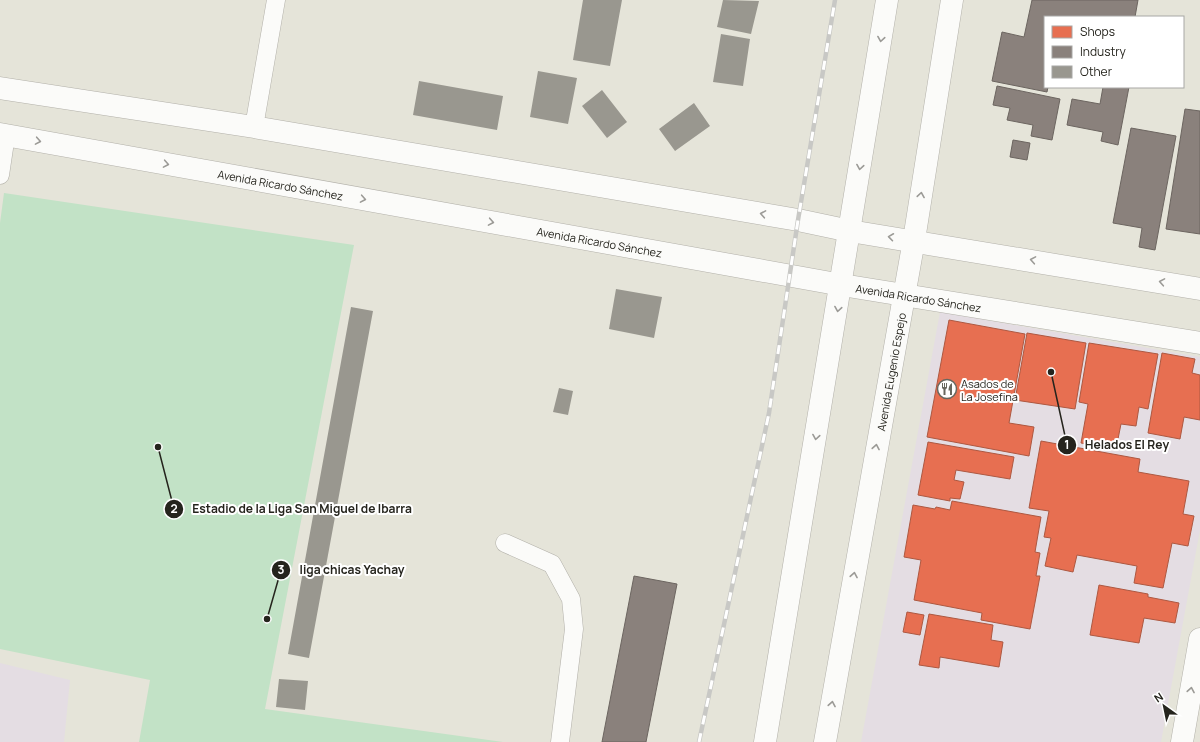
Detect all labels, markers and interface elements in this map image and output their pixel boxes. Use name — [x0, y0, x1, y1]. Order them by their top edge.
legend — [1044, 16, 1184, 88]
text: Shops — [1080, 23, 1115, 40]
one-way arrow — [877, 35, 886, 42]
text: Industry — [1080, 43, 1126, 60]
text: Other — [1080, 63, 1113, 80]
one-way arrow — [35, 136, 41, 145]
one-way arrow — [163, 159, 169, 168]
one-way arrow — [856, 164, 865, 170]
street label: Avenida Ricardo Sánchez — [217, 166, 345, 203]
one-way arrow — [916, 192, 925, 198]
one-way arrow — [360, 195, 366, 203]
one-way arrow — [760, 210, 766, 219]
one-way arrow — [488, 218, 494, 226]
street label: Avenida Ricardo Sánchez — [535, 223, 664, 260]
one-way arrow — [888, 233, 894, 242]
one-way arrow — [1030, 257, 1036, 265]
one-way arrow — [1158, 278, 1165, 287]
street label: Avenida Ricardo Sánchez — [855, 280, 983, 315]
one-way arrow — [834, 306, 843, 312]
street label: Avenida Eugenio Espejo — [873, 311, 909, 432]
place label: Asados de La Josefina — [961, 376, 1018, 404]
restaurant icon: Asados de La Josefina — [936, 378, 958, 400]
callout: Helados El Rey — [1057, 433, 1177, 457]
one-way arrow — [813, 434, 821, 440]
text: 1 — [1064, 436, 1070, 453]
text: Helados El Rey — [1085, 436, 1169, 453]
one-way arrow — [871, 444, 880, 450]
callout: Estadio de la Liga San Miguel de Ibarra — [164, 497, 420, 521]
text: 2 — [170, 500, 178, 517]
text: Estadio de la Liga San Miguel de Ibarra — [192, 500, 412, 517]
callout: liga chicas Yachay — [271, 558, 412, 582]
text: 3 — [278, 561, 285, 578]
text: liga chicas Yachay — [300, 561, 405, 578]
one-way arrow — [849, 572, 858, 579]
north arrow — [1144, 686, 1184, 726]
one-way arrow — [1186, 687, 1195, 693]
text: N — [1151, 689, 1166, 706]
one-way arrow — [827, 700, 835, 707]

